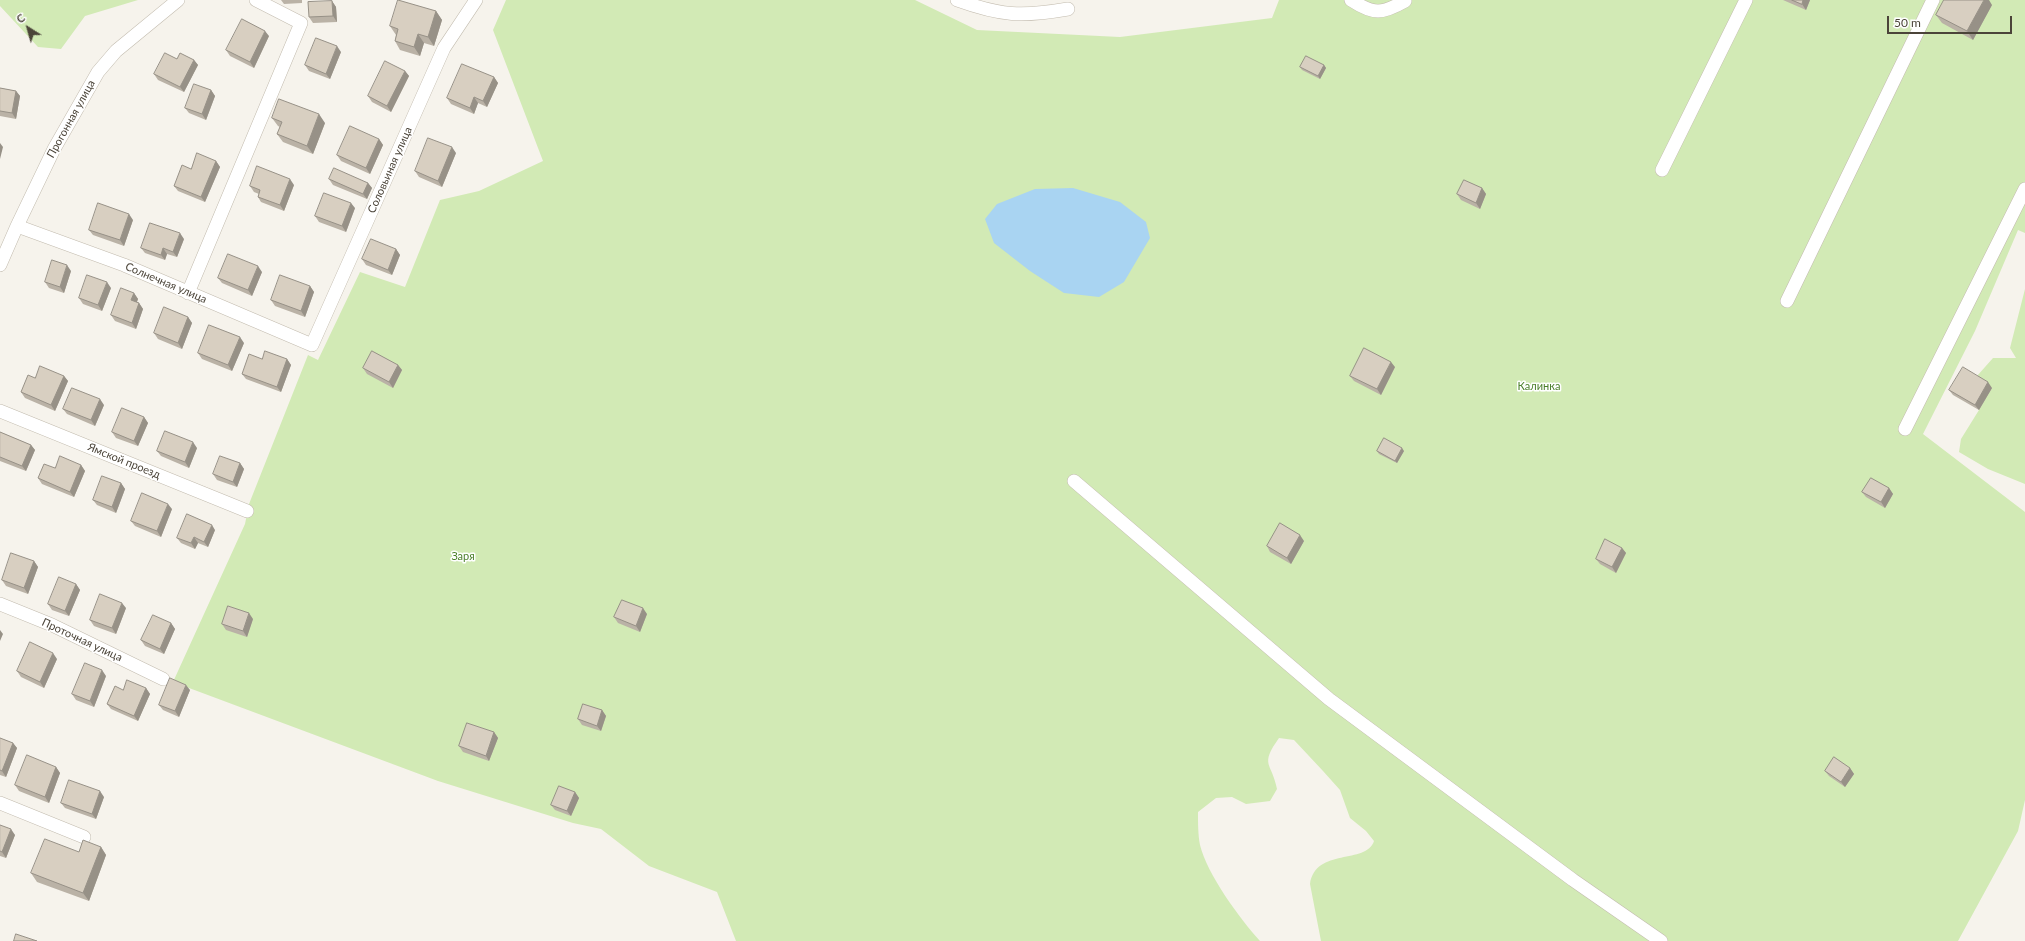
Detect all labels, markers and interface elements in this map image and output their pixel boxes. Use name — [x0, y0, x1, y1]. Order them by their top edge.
north arrow — [8, 8, 48, 48]
scale bar — [1889, 8, 2014, 34]
text: С — [14, 11, 27, 25]
text: 50 m — [1894, 15, 1921, 30]
street label: Прогонная улица — [44, 78, 98, 160]
street label: Соловьиная улица — [365, 125, 415, 215]
street label: Солнечная улица — [123, 260, 209, 306]
park label: Калинка — [1518, 379, 1560, 393]
street label: Ямской проезд — [86, 440, 162, 482]
park label: Заря — [451, 549, 475, 563]
street label: Проточная улица — [40, 616, 124, 664]

